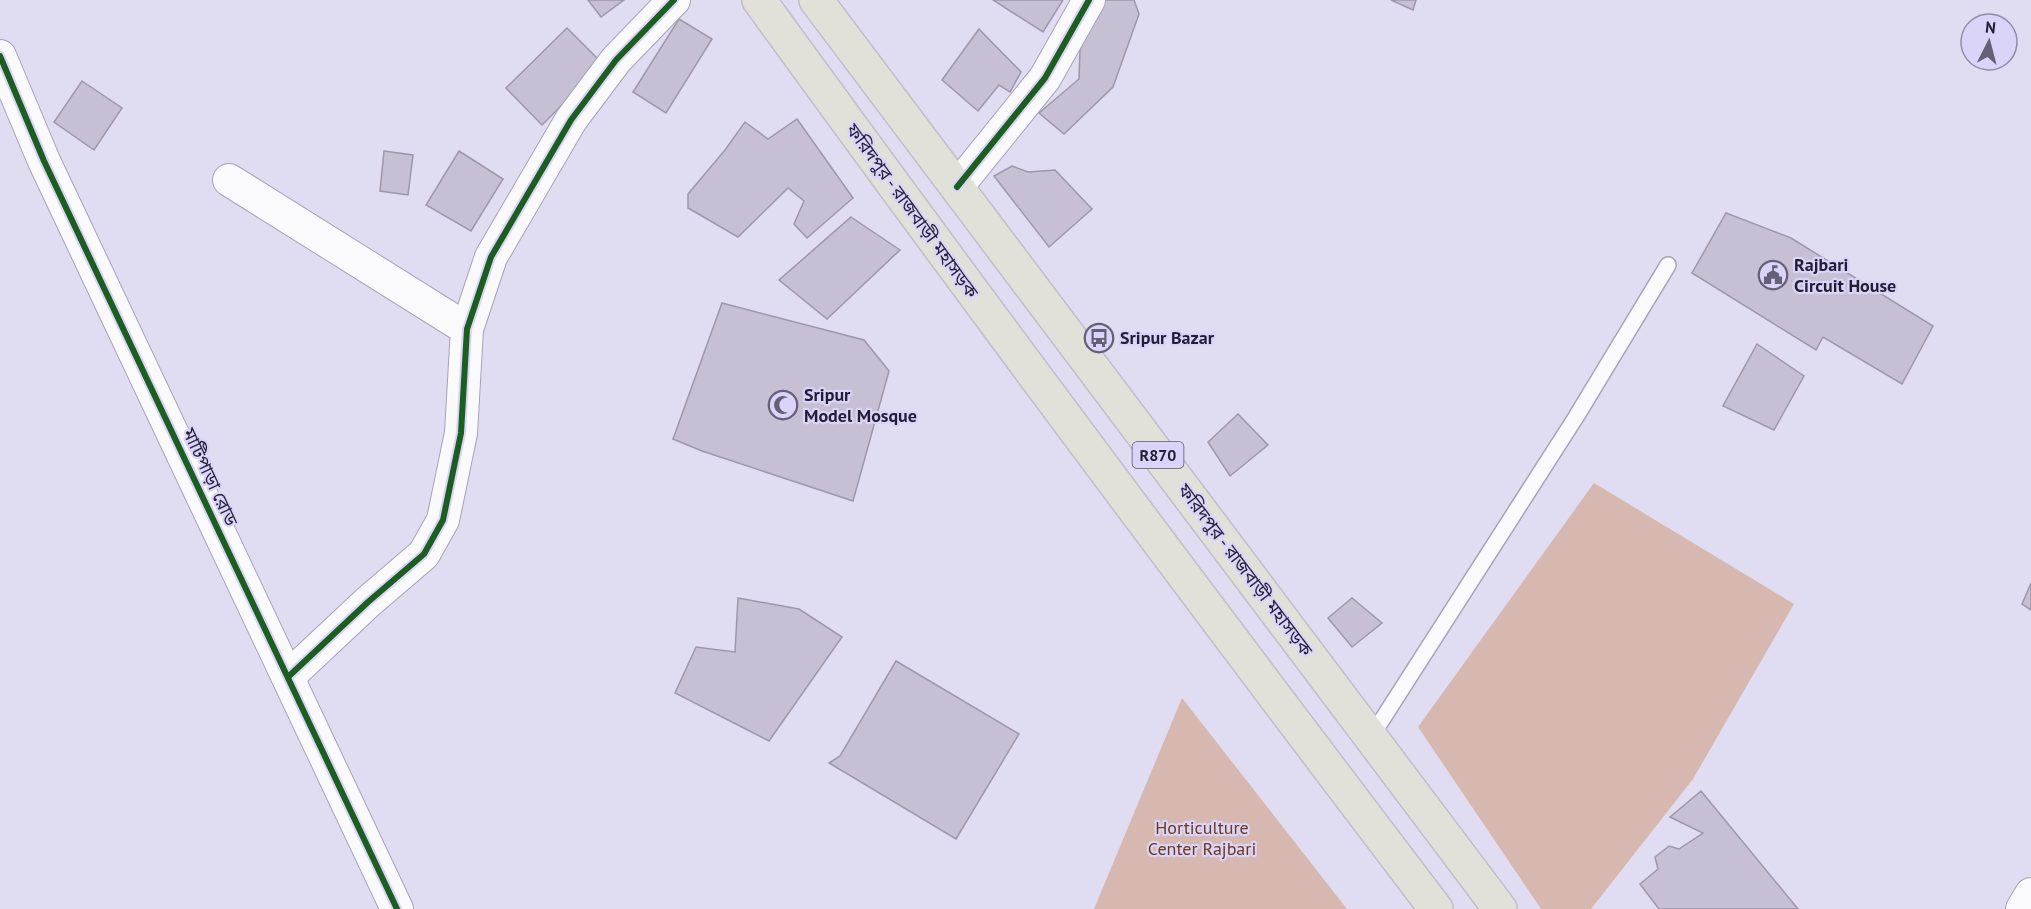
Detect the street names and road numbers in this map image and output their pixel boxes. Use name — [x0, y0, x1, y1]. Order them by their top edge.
street label: ফরিদপুর - রাজবাড়ী মহাসড়ক — [841, 118, 984, 303]
street label: মাটিপাড়া রোড — [177, 423, 243, 530]
road number: R870 — [1132, 442, 1184, 468]
street label: ফরিদপুর - রাজবাড়ী মহাসড়ক — [1172, 478, 1318, 661]

